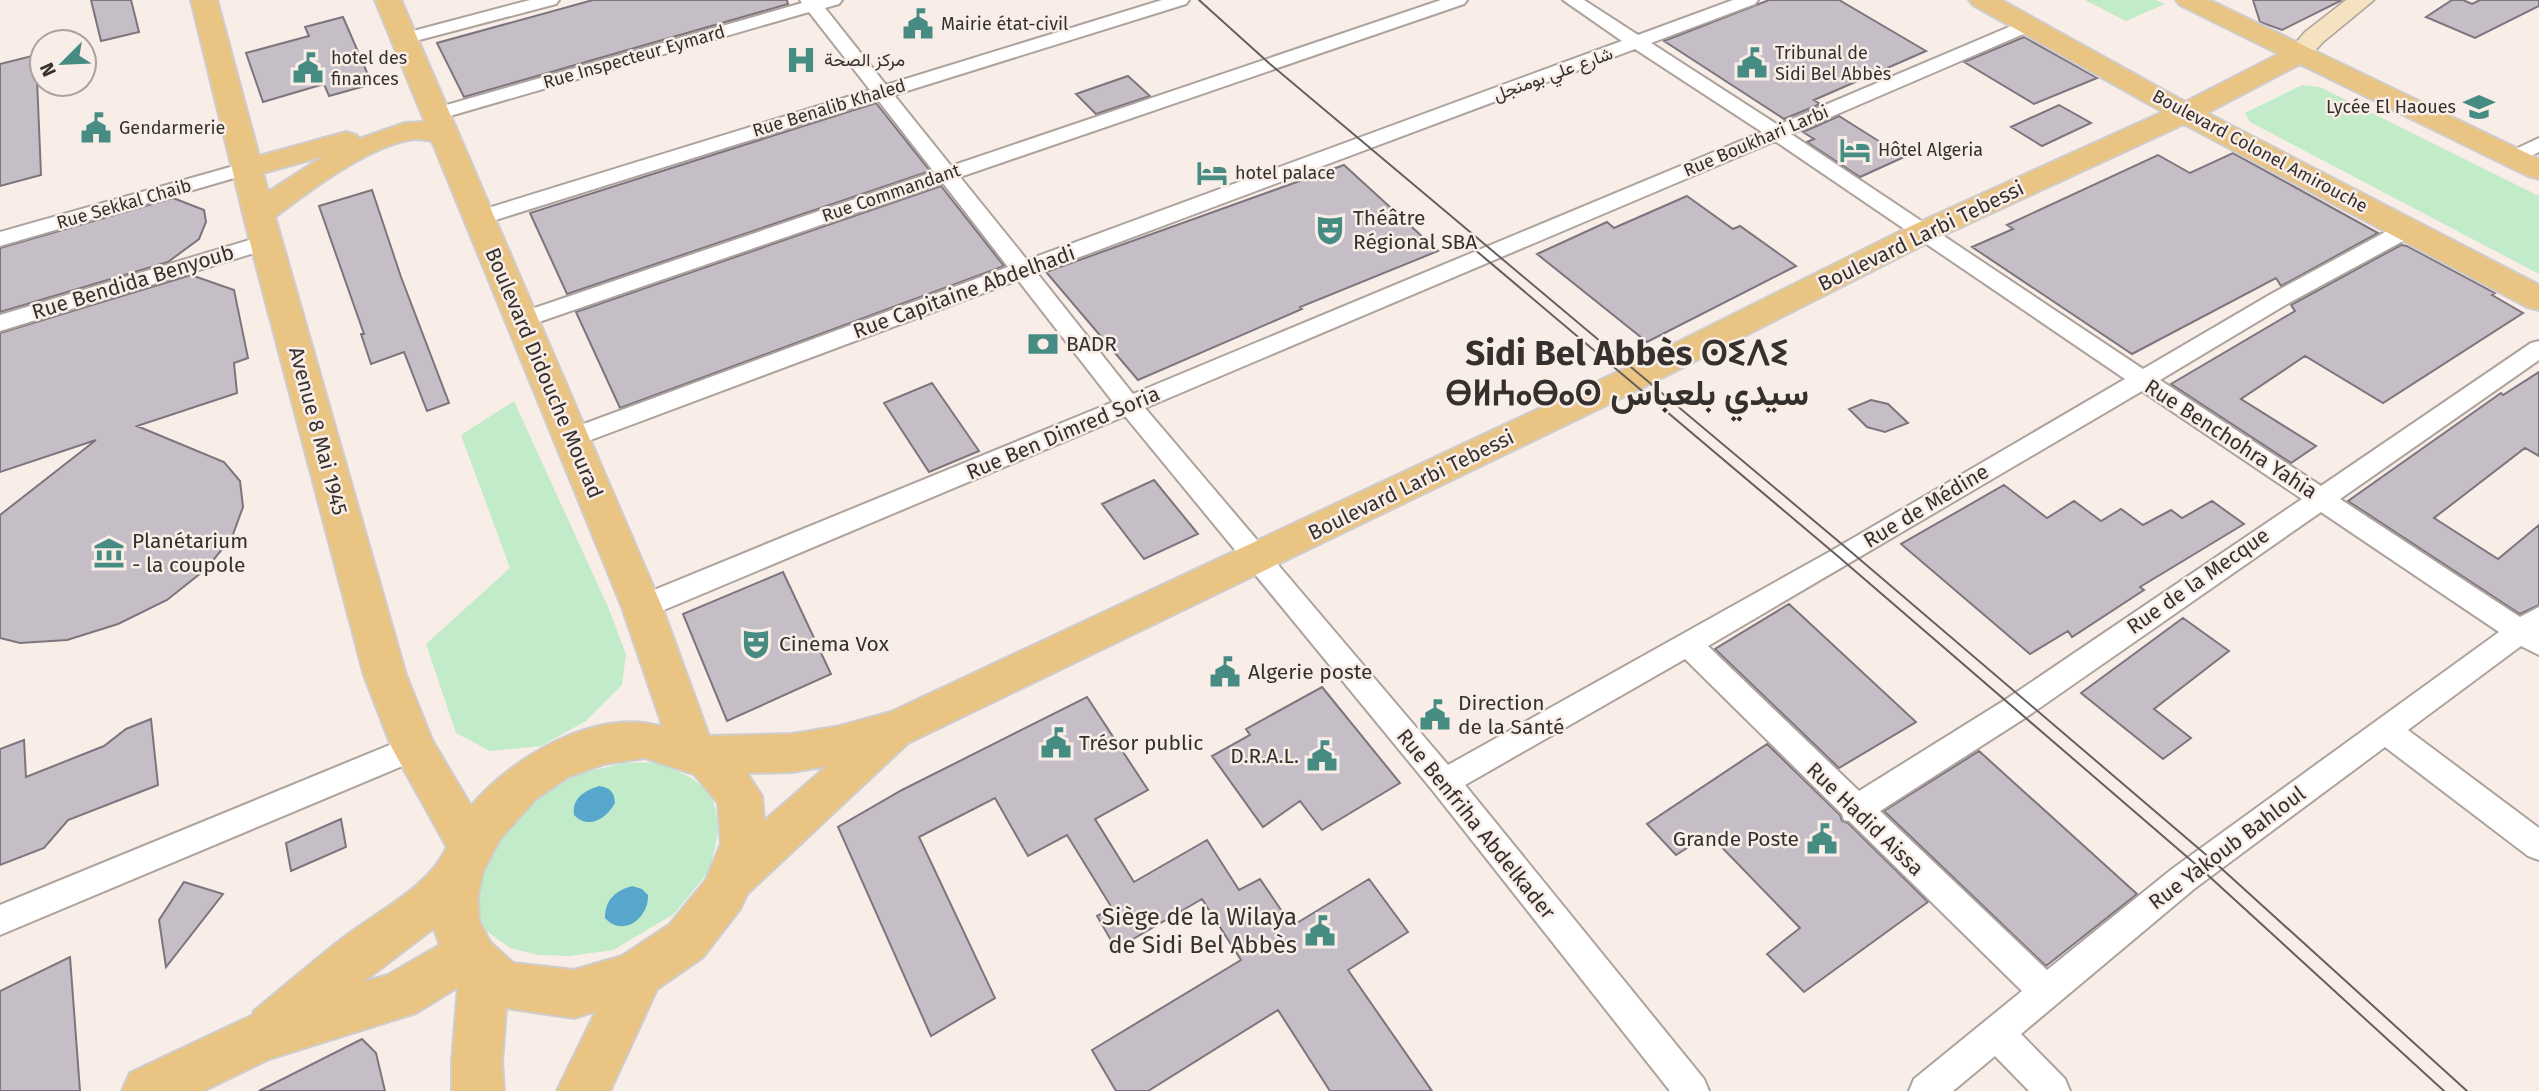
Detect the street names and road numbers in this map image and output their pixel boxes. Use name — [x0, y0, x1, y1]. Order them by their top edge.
street label: Rue Inspecteur Eymard — [541, 21, 727, 93]
street label: شارع علي بومنجل — [1490, 42, 1617, 110]
street label: Rue Benalib Khaled — [750, 74, 908, 142]
street label: Boulevard Colonel Amirouche — [2149, 85, 2371, 217]
street label: Rue Boukhari Larbi — [1680, 100, 1832, 182]
street label: Rue Commandant — [819, 159, 964, 227]
street label: Rue Sekkal Chaib — [54, 174, 194, 234]
street label: Boulevard Larbi Tebessi — [1814, 175, 2028, 297]
street label: Rue Bendida Benyoub — [29, 239, 237, 325]
street label: Rue Capitaine Abdelhadi — [849, 240, 1079, 344]
street label: Boulevard Didouche Mourad — [479, 244, 609, 502]
street label: Avenue 8 Mai 1945 — [283, 344, 353, 518]
street label: Rue Benchohra Yahia — [2140, 373, 2322, 505]
street label: Rue Ben Dimred Soria — [962, 380, 1164, 486]
street label: Boulevard Larbi Tebessi — [1304, 424, 1518, 546]
street label: Rue de Médine — [1859, 458, 1993, 554]
street label: Rue de la Mecque — [2122, 522, 2274, 640]
street label: Rue Benfriha Abdelkader — [1391, 724, 1561, 924]
street label: Rue Hadid Aissa — [1801, 757, 1929, 881]
street label: Rue Yakoub Bahloul — [2143, 781, 2311, 915]

